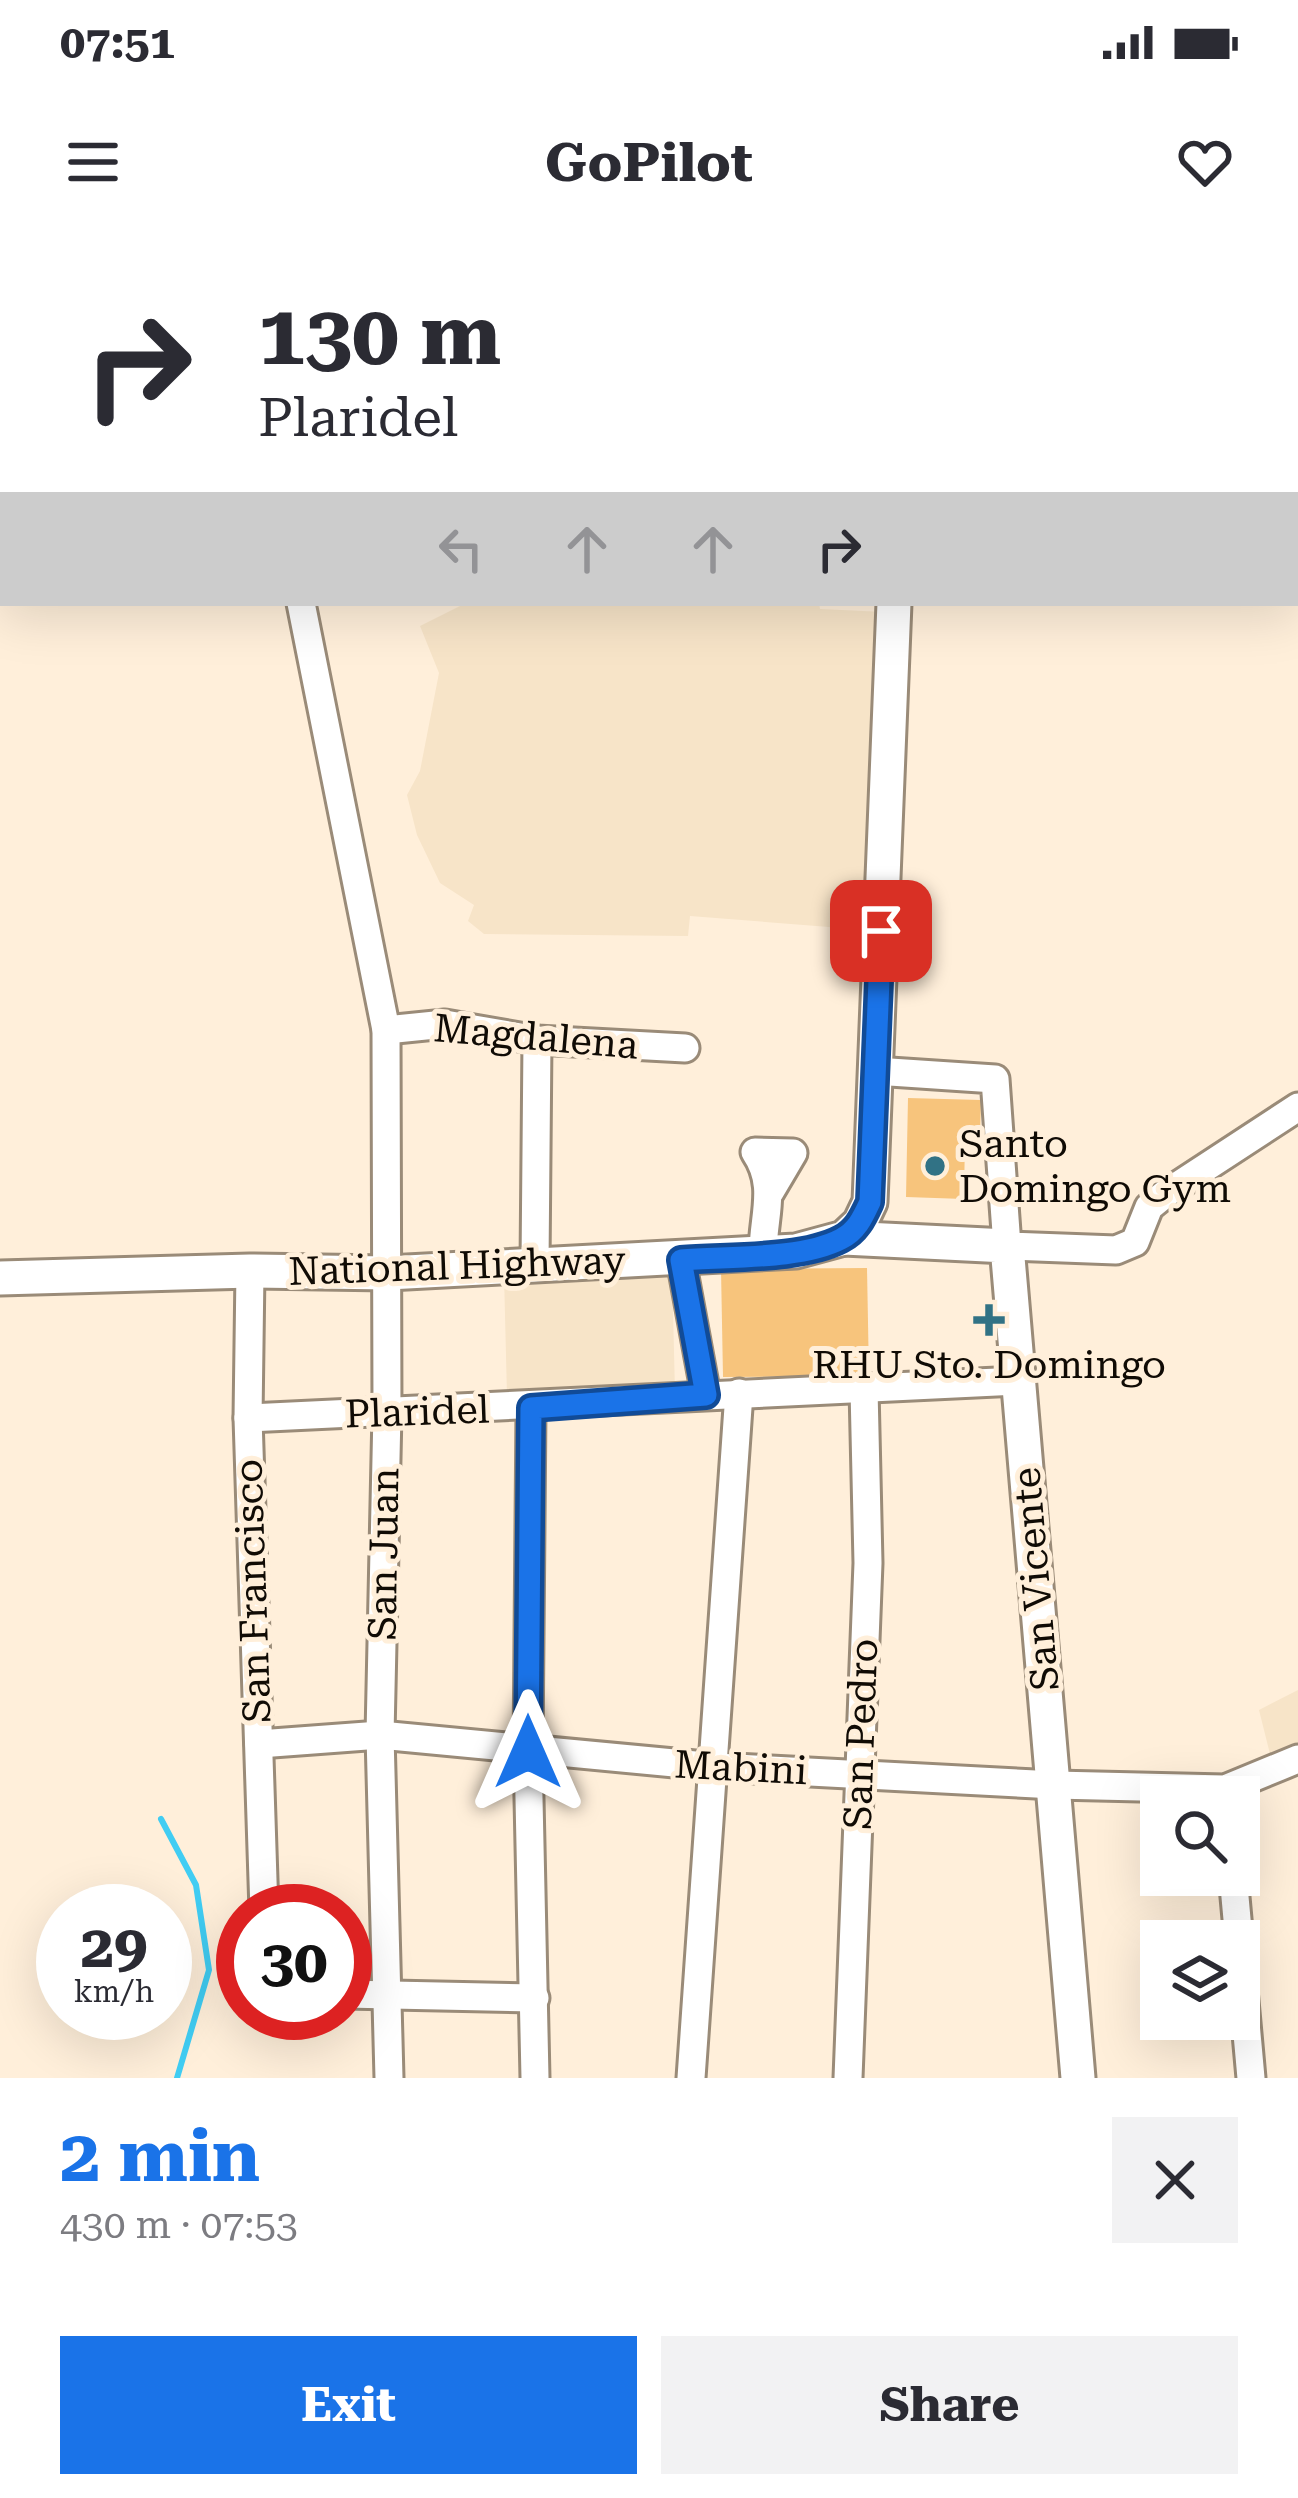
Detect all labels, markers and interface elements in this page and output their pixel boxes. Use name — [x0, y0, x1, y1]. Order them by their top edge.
text: 07:51 — [60, 16, 175, 69]
icon: menu — [60, 129, 126, 195]
icon: heart — [1172, 129, 1238, 195]
text: GoPilot — [545, 131, 753, 194]
text: 130 m — [258, 286, 501, 384]
icon: right — [60, 288, 216, 444]
text: Plaridel — [258, 386, 458, 449]
icon: left — [428, 516, 494, 582]
icon: ahead — [554, 516, 620, 582]
icon: ahead — [680, 516, 746, 582]
icon: right — [806, 516, 872, 582]
pin — [830, 880, 932, 982]
icon: arrive — [848, 898, 914, 964]
street label: Magdalena — [432, 1005, 640, 1069]
place label: Santo Domingo Gym — [959, 1121, 1231, 1212]
marker: Santo Domingo Gym — [922, 1153, 948, 1179]
street label: National Highway — [288, 1237, 626, 1295]
marker: RHU Sto. Domingo — [973, 1304, 1005, 1336]
place label: RHU Sto. Domingo — [812, 1342, 1166, 1388]
street label: Plaridel — [344, 1386, 490, 1438]
street label: San Francisco — [225, 1458, 281, 1724]
street label: San Vicente — [1003, 1465, 1069, 1693]
street label: San Juan — [359, 1467, 409, 1641]
street label: San Pedro — [835, 1638, 887, 1830]
position arrow — [465, 1689, 591, 1815]
street label: Mabini — [673, 1742, 809, 1794]
map controls — [1140, 1776, 1260, 2040]
button: search — [1140, 1776, 1260, 1896]
speed limit sign: 30 — [216, 1884, 372, 2040]
text: 29 — [80, 1911, 148, 1982]
button: layers — [1140, 1920, 1260, 2040]
text: km/h — [74, 1974, 154, 2009]
text: 2 min — [60, 2114, 260, 2199]
button: close — [1112, 2117, 1238, 2243]
text: 430 m · 07:53 — [60, 2202, 298, 2248]
button: Exit — [60, 2336, 637, 2474]
button: Share — [661, 2336, 1238, 2474]

